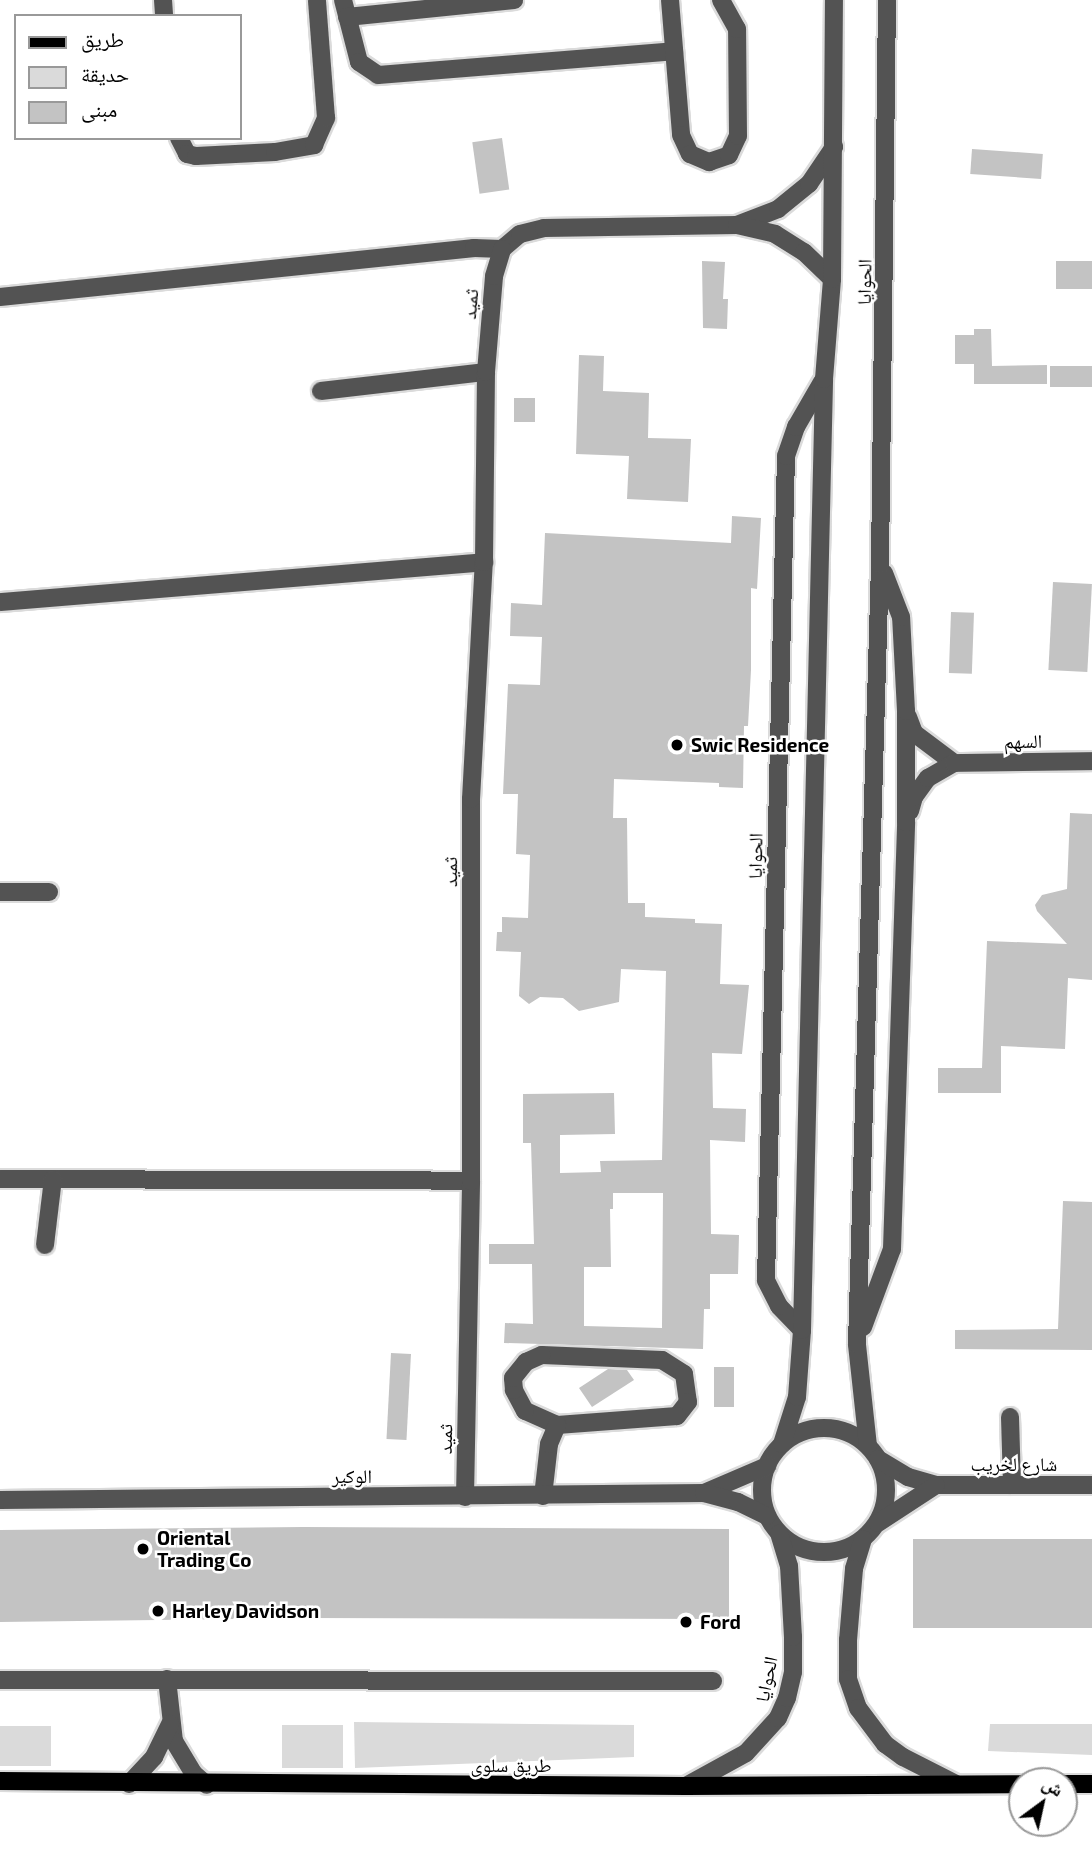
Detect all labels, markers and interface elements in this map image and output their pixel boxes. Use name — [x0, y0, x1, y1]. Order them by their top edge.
legend — [14, 14, 242, 140]
text: طريق — [81, 26, 124, 51]
text: حديقة — [81, 61, 129, 86]
text: مبنى — [81, 96, 117, 121]
street label: الحوايا — [852, 259, 876, 305]
street label: ثميد — [457, 288, 483, 320]
street label: السهم — [1004, 729, 1042, 753]
place label: Swic Residence — [691, 734, 829, 756]
marker: Swic Residence — [669, 737, 685, 753]
street label: الحوايا — [743, 833, 767, 879]
street label: ثميد — [439, 857, 461, 887]
street label: ثميد — [433, 1424, 457, 1454]
street label: شارع لخريب — [971, 1453, 1057, 1475]
street label: الوكير — [332, 1465, 372, 1487]
place label: Oriental Trading Co — [157, 1527, 251, 1571]
marker: Oriental Trading Co — [135, 1541, 151, 1557]
place label: Harley Davidson — [172, 1600, 320, 1622]
marker: Harley Davidson — [150, 1603, 166, 1619]
place label: Ford — [700, 1611, 741, 1633]
marker: Ford — [678, 1614, 694, 1630]
street label: الحوايا — [750, 1654, 782, 1704]
street label: طريق سلوى — [471, 1754, 551, 1776]
north arrow — [1008, 1767, 1078, 1837]
text: ش — [1039, 1771, 1068, 1801]

